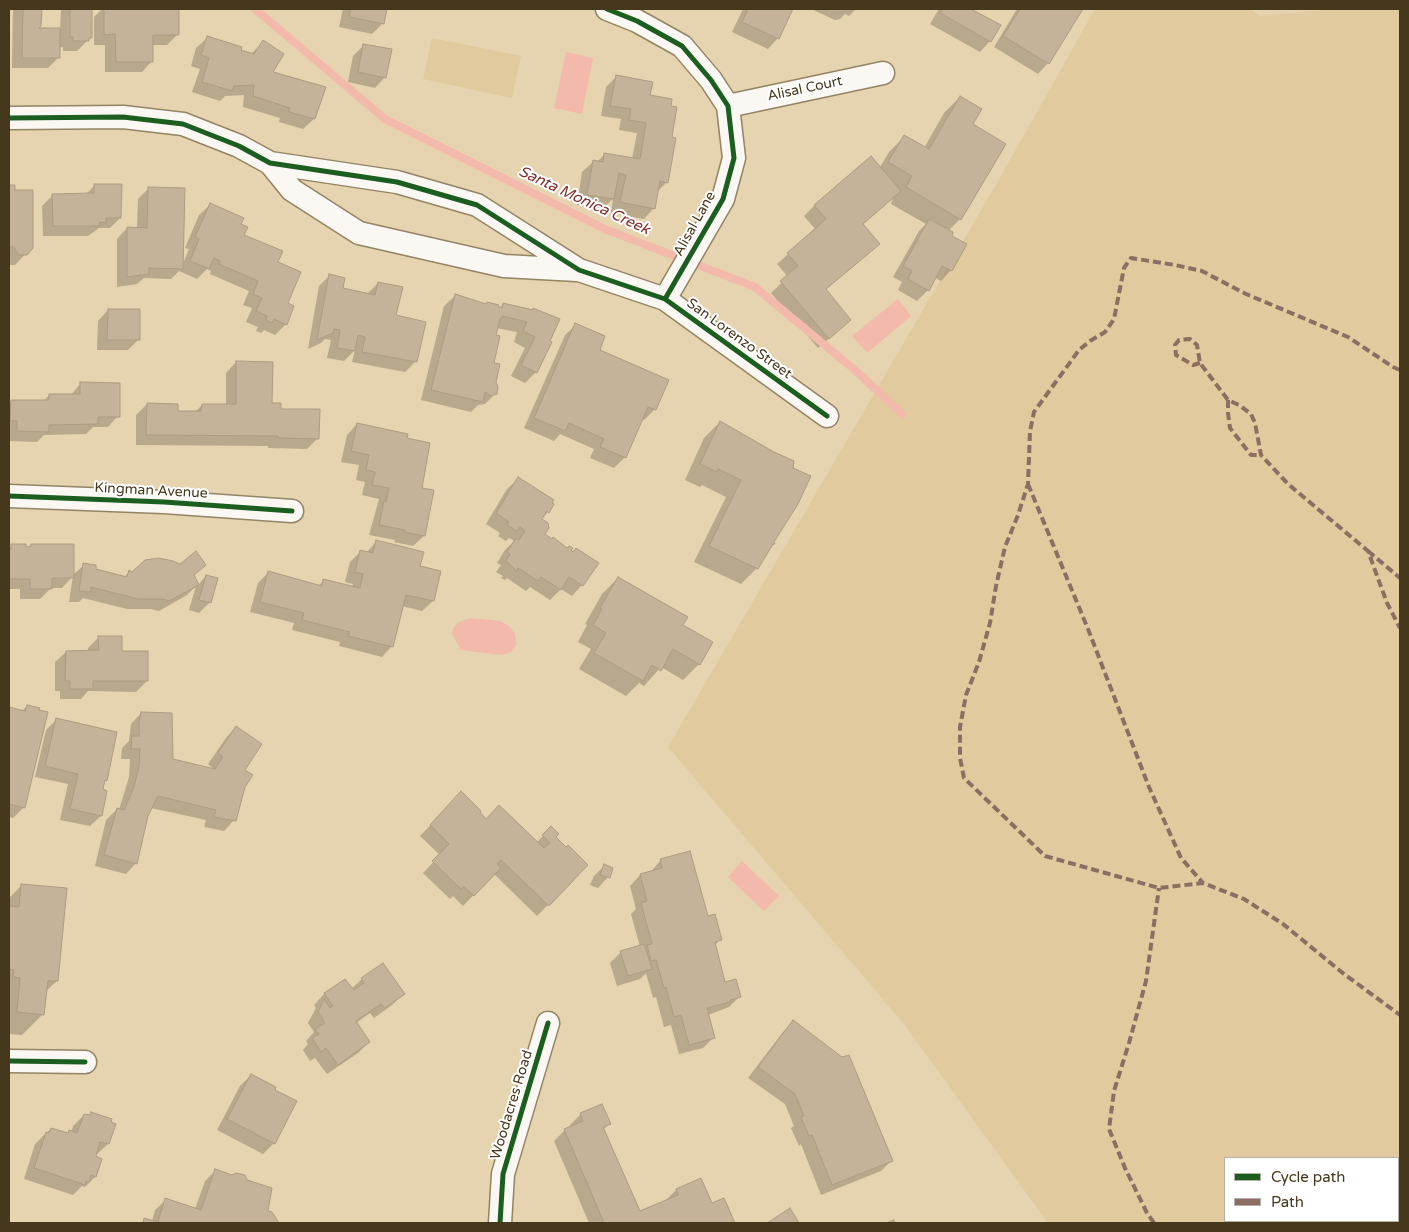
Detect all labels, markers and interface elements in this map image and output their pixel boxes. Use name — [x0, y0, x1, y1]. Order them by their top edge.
street label: Alisal Court — [766, 73, 844, 105]
water label: Santa Monica Creek — [516, 163, 652, 239]
street label: Alisal Lane — [670, 189, 720, 259]
street label: San Lorenzo Street — [683, 295, 795, 383]
street label: Kingman Avenue — [94, 480, 208, 502]
street label: Woodacres Road — [487, 1048, 537, 1162]
legend — [1224, 1157, 1399, 1222]
text: Cycle path — [1271, 1168, 1345, 1186]
text: Path — [1271, 1193, 1304, 1211]

